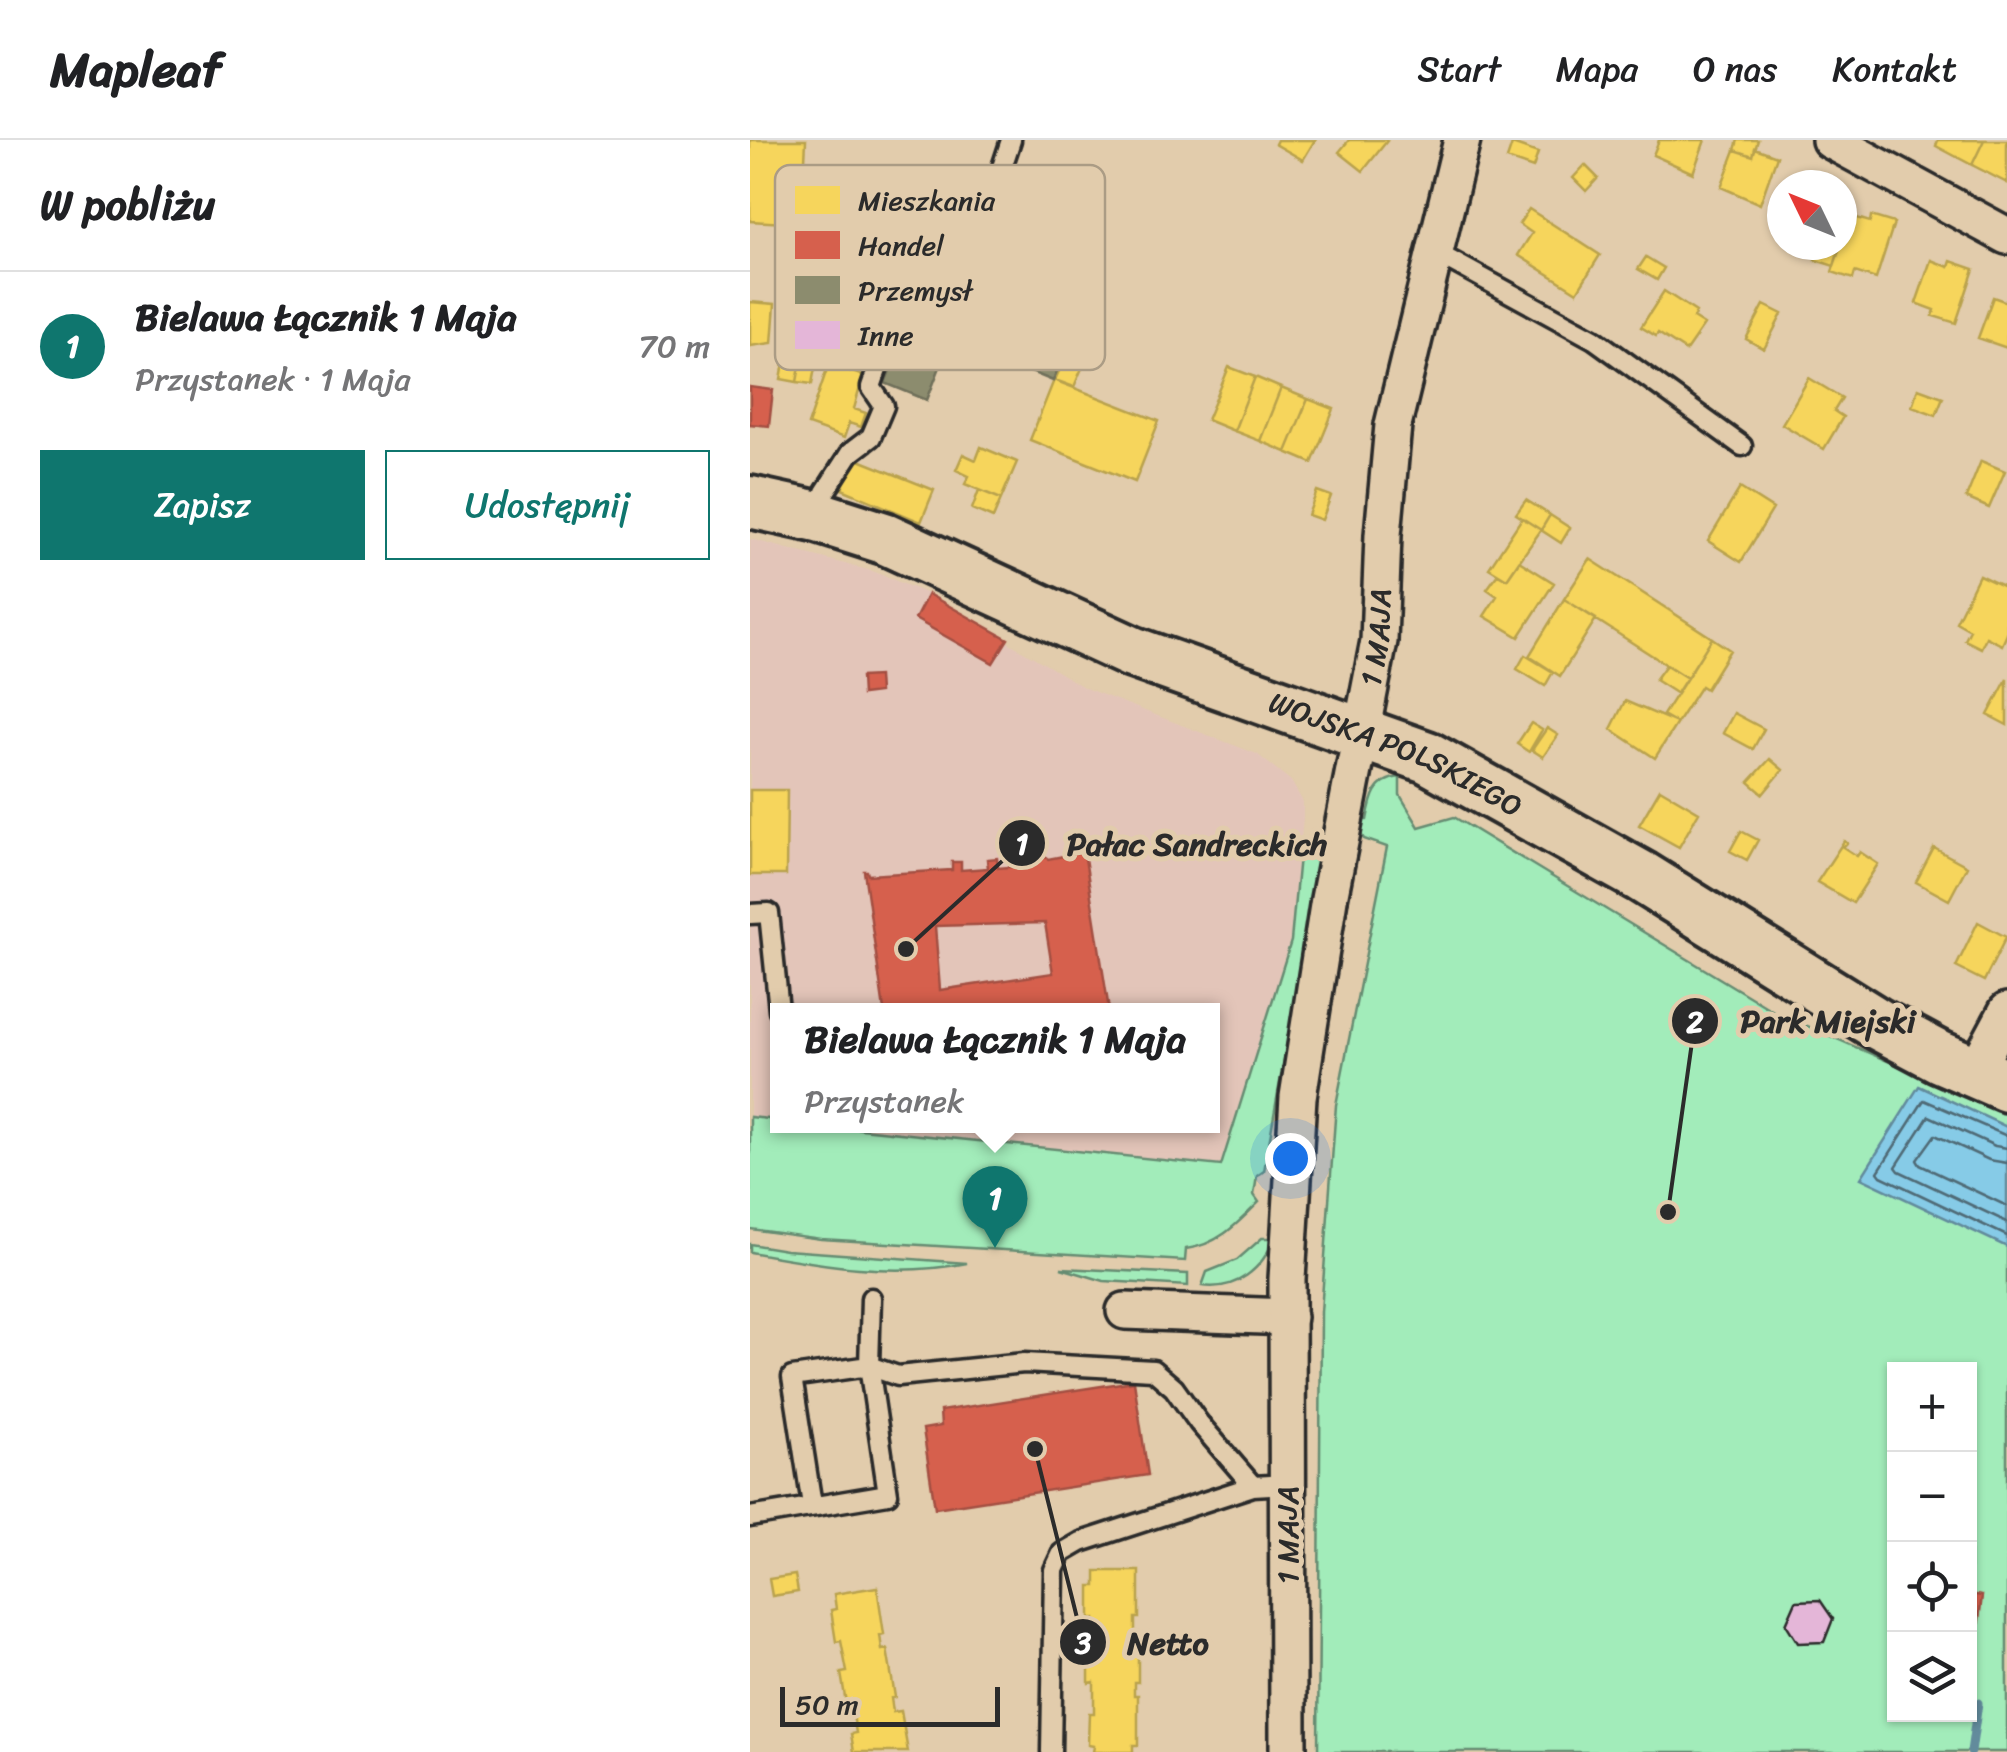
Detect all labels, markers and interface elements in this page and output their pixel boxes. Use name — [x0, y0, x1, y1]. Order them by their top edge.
text: Mapleaf — [50, 27, 222, 112]
text: Start — [1418, 38, 1501, 100]
text: Mapa — [1556, 38, 1638, 100]
text: O nas — [1693, 38, 1777, 100]
text: Kontakt — [1832, 38, 1957, 100]
legend — [775, 165, 1105, 370]
text: W pobliżu — [40, 168, 215, 242]
north arrow — [1767, 170, 1857, 260]
text: Mieszkania — [858, 176, 996, 225]
text: Handel — [858, 221, 945, 270]
text: Przemysł — [858, 266, 974, 315]
text: Bielawa Łącznik 1 Maja — [135, 284, 516, 351]
text: Inne — [857, 311, 914, 360]
text: 1 — [66, 318, 79, 375]
text: 70 m — [639, 318, 710, 375]
text: Przystanek · 1 Maja — [135, 351, 411, 408]
button: Zapisz — [40, 450, 365, 560]
button: Udostępnij — [385, 450, 710, 560]
street label: 1 MAJA — [1344, 587, 1408, 691]
street label: WOJSKA POLSKIEGO — [1261, 676, 1533, 832]
callout: Pałac Sandreckich — [997, 812, 1347, 874]
text: Pałac Sandreckich — [1067, 816, 1328, 873]
text: 1 — [1016, 817, 1029, 871]
callout: Park Miejski — [1670, 990, 1937, 1052]
text: Park Miejski — [1740, 993, 1918, 1050]
text: 2 — [1686, 995, 1704, 1049]
popup — [770, 1003, 1220, 1133]
text: Bielawa Łącznik 1 Maja — [804, 1006, 1186, 1073]
text: Przystanek — [804, 1073, 964, 1130]
your location — [1265, 1133, 1316, 1184]
pin: 1 — [962, 1166, 1028, 1248]
map controls — [1887, 1362, 1977, 1722]
button: + — [1887, 1362, 1977, 1452]
button: − — [1887, 1452, 1977, 1542]
street label: 1 MAJA — [1261, 1486, 1315, 1584]
button: locate — [1887, 1542, 1977, 1632]
callout: Netto — [1058, 1611, 1229, 1673]
text: Netto — [1126, 1615, 1209, 1672]
text: 3 — [1074, 1616, 1092, 1670]
button: layers — [1887, 1632, 1977, 1722]
text: 50 m — [795, 1680, 859, 1729]
scale bar — [780, 1682, 1000, 1726]

